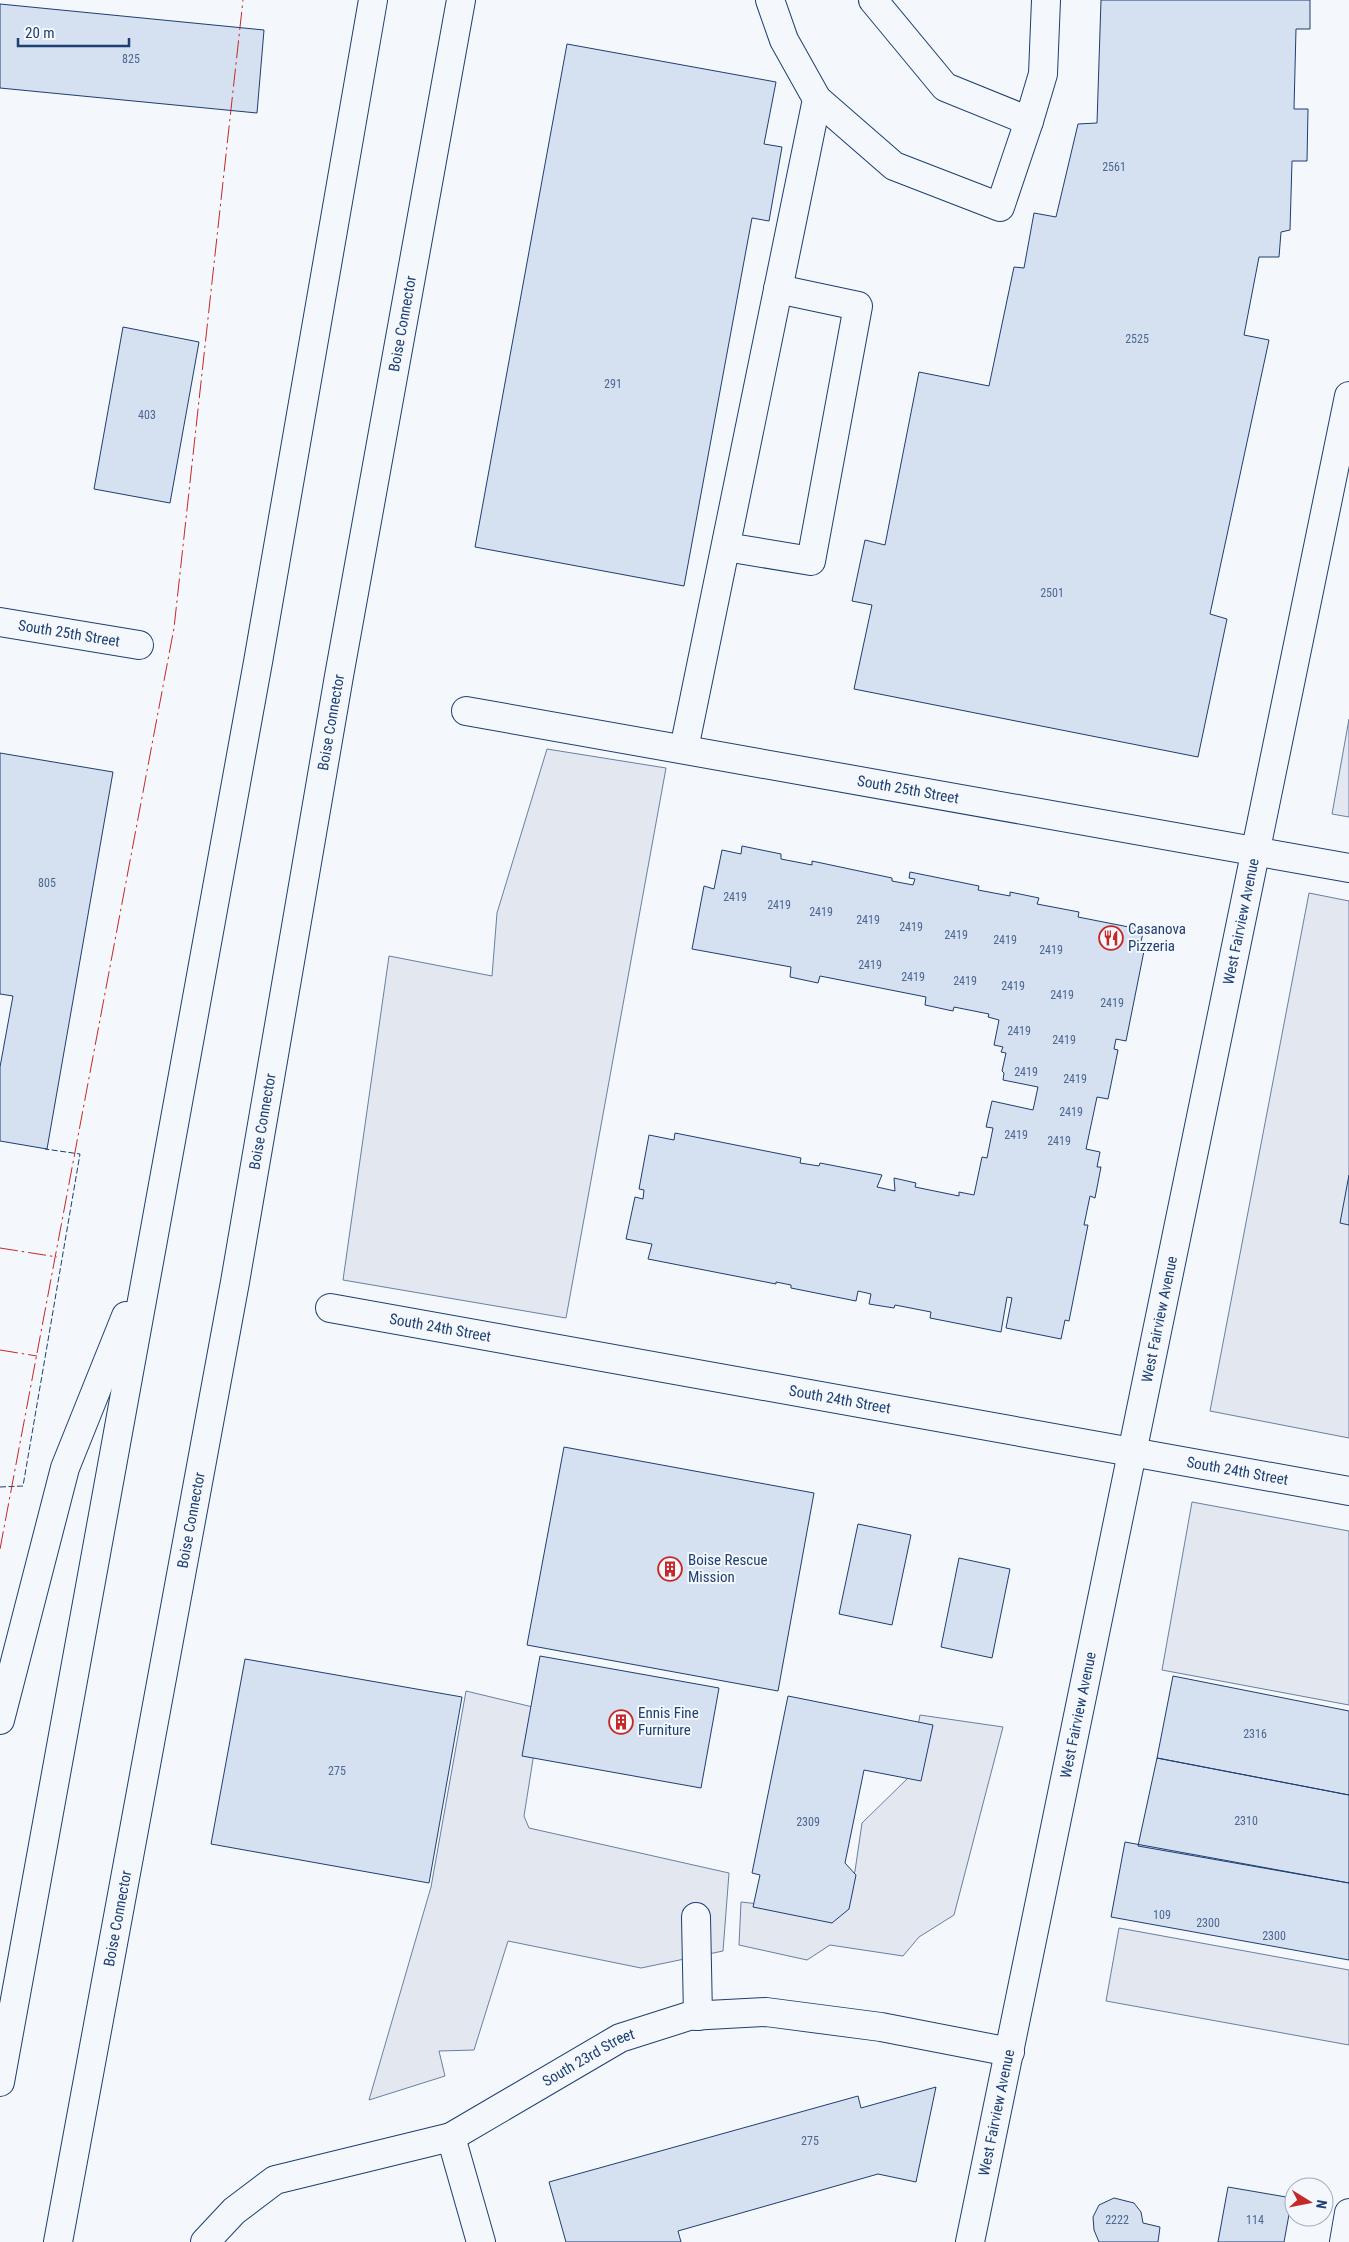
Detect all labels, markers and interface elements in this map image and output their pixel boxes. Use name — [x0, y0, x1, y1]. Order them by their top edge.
scale bar — [18, 15, 129, 47]
text: 20 m — [25, 24, 55, 42]
house number: 825 — [122, 52, 140, 66]
house number: 2561 — [1102, 160, 1126, 174]
street label: Boise Connector — [385, 274, 420, 373]
house number: 2525 — [1125, 332, 1149, 346]
house number: 291 — [604, 377, 622, 391]
house number: 403 — [138, 408, 156, 422]
house number: 2501 — [1040, 586, 1064, 600]
street label: South 25th Street — [17, 616, 121, 651]
street label: Boise Connector — [314, 672, 348, 772]
street label: South 25th Street — [856, 772, 960, 807]
street label: West Fairview Avenue — [1219, 857, 1263, 986]
house number: 805 — [38, 876, 56, 890]
house number: 2419 — [723, 890, 747, 904]
house number: 2419 — [767, 898, 791, 912]
house number: 2419 — [809, 905, 833, 919]
house number: 2419 — [856, 913, 880, 927]
house number: 2419 — [899, 920, 923, 934]
place label: Casanova Pizzeria — [1128, 920, 1186, 955]
restaurant icon: Casanova Pizzeria — [1098, 925, 1124, 951]
house number: 2419 — [944, 928, 968, 942]
house number: 2419 — [993, 933, 1017, 947]
house number: 2419 — [1039, 943, 1063, 957]
house number: 2419 — [858, 958, 882, 972]
house number: 2419 — [901, 970, 925, 984]
house number: 2419 — [953, 974, 977, 988]
house number: 2419 — [1001, 979, 1025, 993]
house number: 2419 — [1050, 988, 1074, 1002]
house number: 2419 — [1100, 996, 1124, 1010]
house number: 2419 — [1007, 1024, 1031, 1038]
house number: 2419 — [1052, 1033, 1076, 1047]
house number: 2419 — [1014, 1065, 1038, 1079]
street label: Boise Connector — [245, 1072, 280, 1171]
house number: 2419 — [1063, 1072, 1087, 1086]
house number: 2419 — [1059, 1105, 1083, 1119]
house number: 2419 — [1004, 1128, 1028, 1142]
house number: 2419 — [1047, 1134, 1071, 1148]
street label: West Fairview Avenue — [1138, 1254, 1181, 1384]
street label: South 24th Street — [388, 1310, 492, 1346]
street label: South 24th Street — [788, 1382, 892, 1418]
street label: South 24th Street — [1185, 1453, 1290, 1489]
street label: Boise Connector — [173, 1470, 209, 1570]
place label: Boise Rescue Mission — [688, 1551, 768, 1586]
building icon: Boise Rescue Mission — [657, 1556, 683, 1582]
street label: West Fairview Avenue — [1056, 1650, 1100, 1780]
place label: Ennis Fine Furniture — [638, 1704, 699, 1739]
building icon: Ennis Fine Furniture — [608, 1709, 634, 1735]
house number: 2316 — [1243, 1727, 1267, 1741]
house number: 275 — [328, 1764, 346, 1778]
house number: 2310 — [1234, 1814, 1258, 1828]
house number: 2309 — [796, 1815, 820, 1829]
street label: Boise Connector — [100, 1868, 135, 1968]
house number: 109 — [1153, 1908, 1171, 1922]
house number: 2300 — [1196, 1916, 1220, 1930]
house number: 2300 — [1262, 1929, 1286, 1943]
street label: South 23rd Street — [539, 2025, 637, 2090]
street label: West Fairview Avenue — [975, 2048, 1018, 2178]
house number: 275 — [801, 2134, 819, 2148]
north arrow — [1284, 2177, 1334, 2227]
text: N — [1313, 2199, 1330, 2210]
house number: 2222 — [1105, 2213, 1129, 2227]
house number: 114 — [1246, 2213, 1264, 2227]

